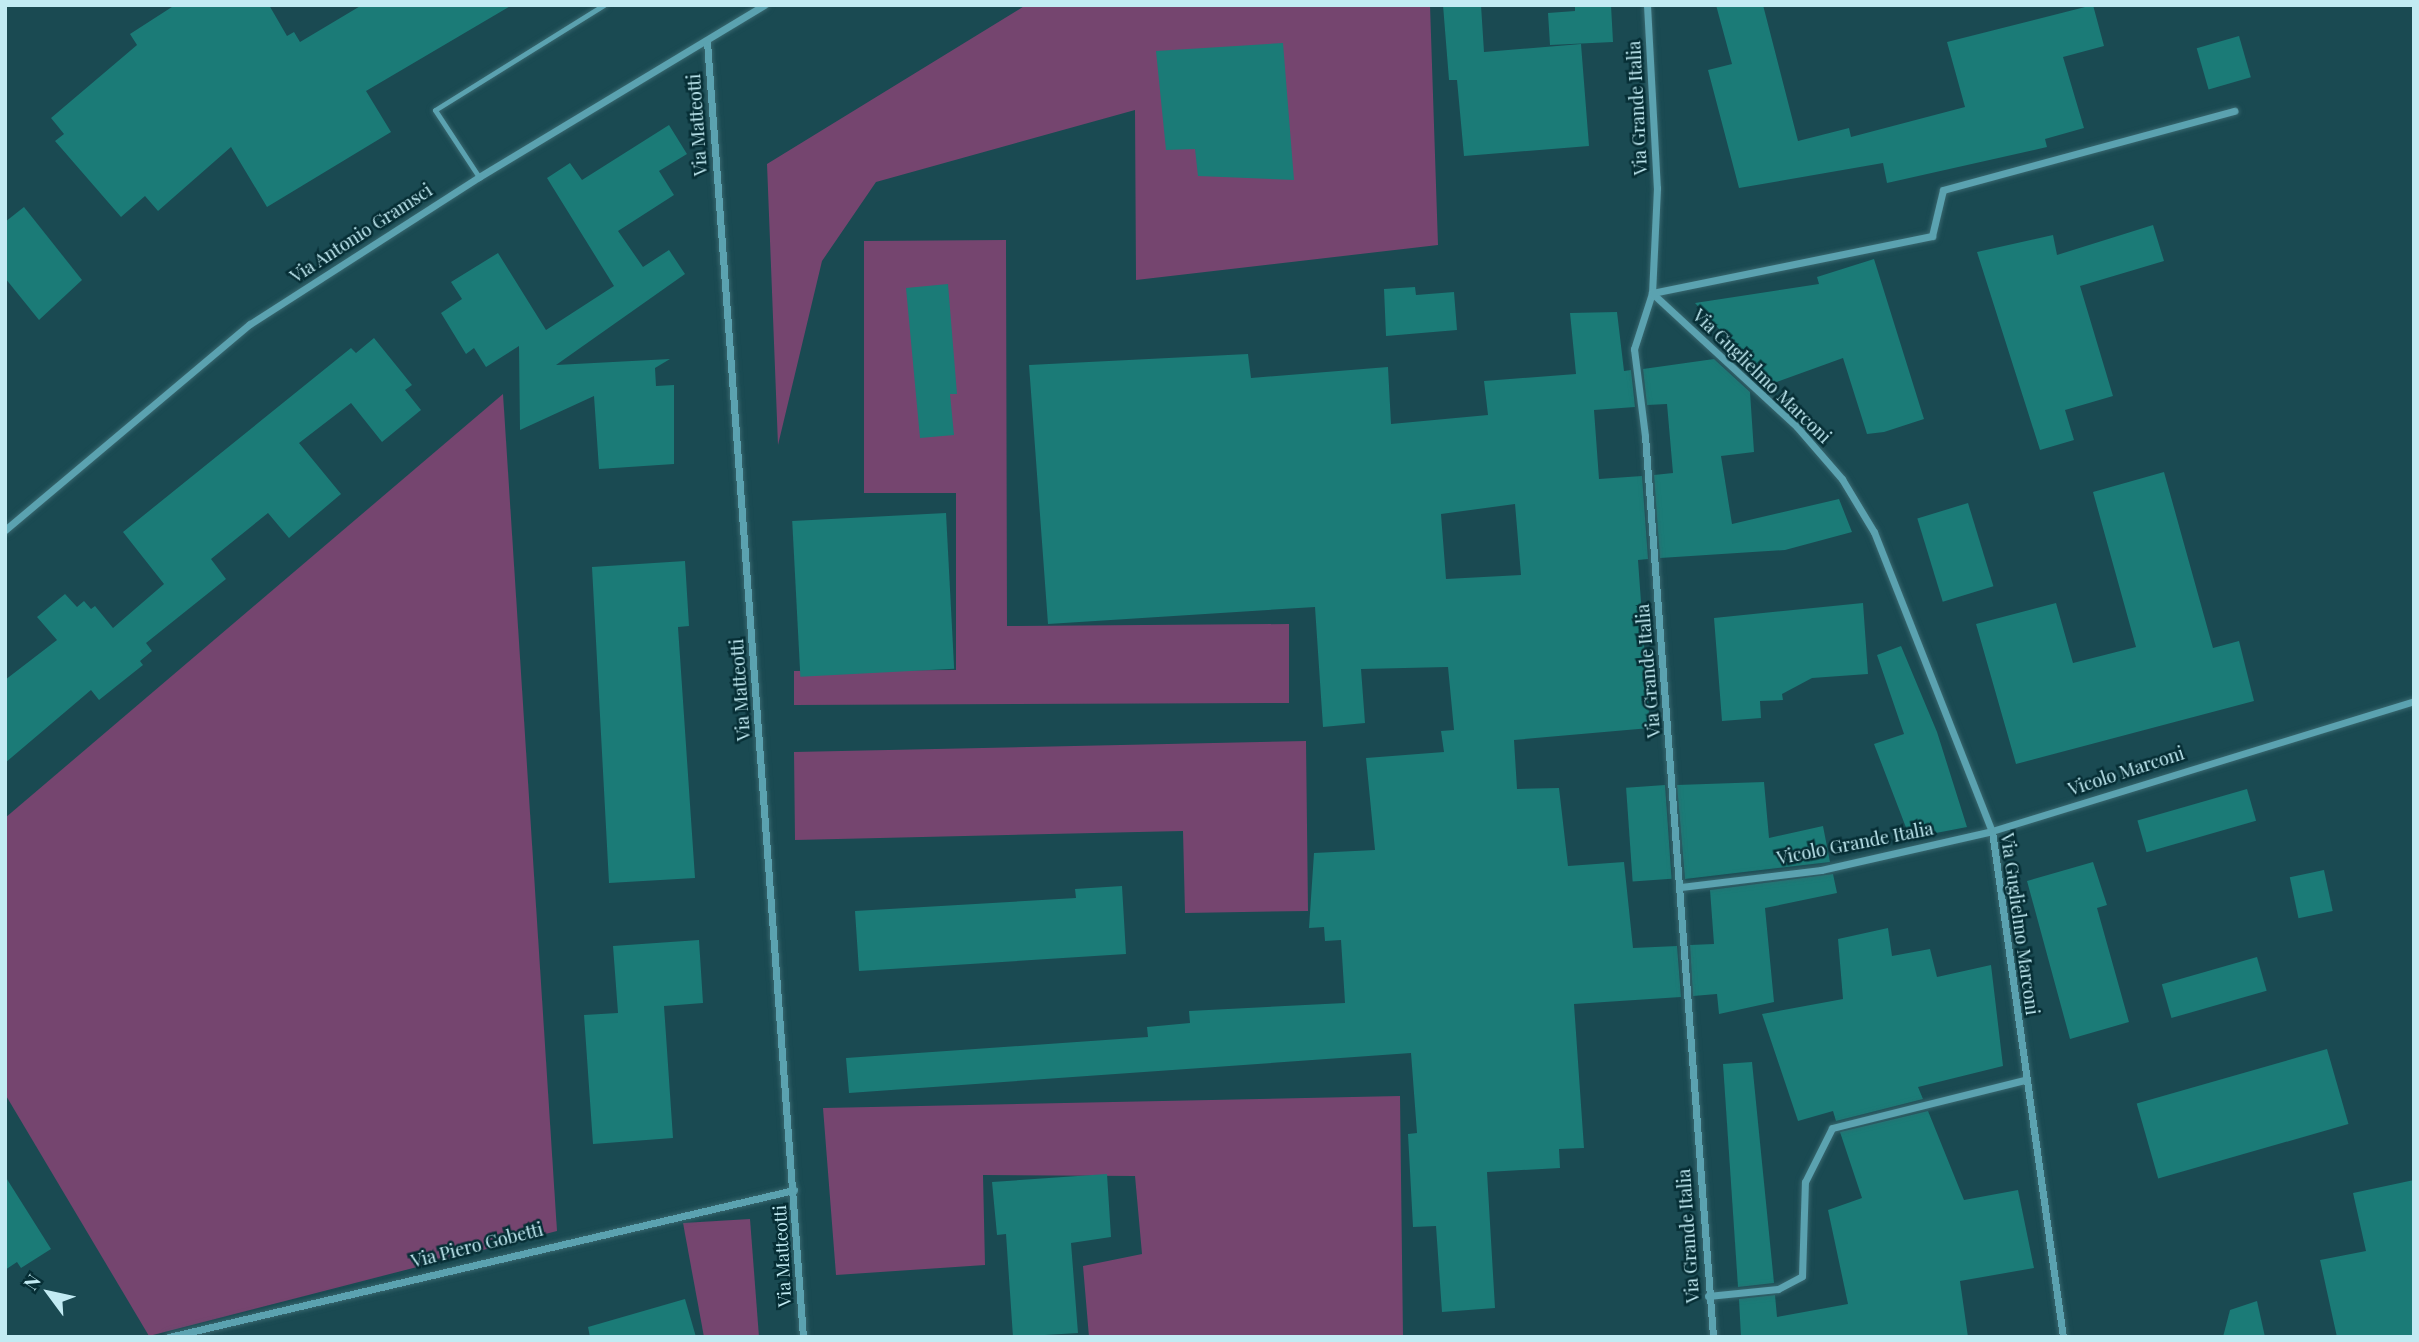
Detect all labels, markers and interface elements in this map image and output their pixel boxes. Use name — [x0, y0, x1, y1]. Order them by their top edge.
street label: Via Grande Italia — [1623, 40, 1651, 176]
street label: Via Matteotti — [683, 73, 711, 177]
street label: Via Antonio Gramsci — [286, 179, 436, 287]
street label: Via Guglielmo Marconi — [1688, 304, 1836, 448]
street label: Via Grande Italia — [1631, 603, 1665, 739]
street label: Via Matteotti — [726, 638, 754, 742]
street label: Vicolo Marconi — [2065, 742, 2187, 800]
street label: Vicolo Grande Italia — [1775, 817, 1935, 869]
street label: Via Guglielmo Marconi — [1997, 831, 2043, 1017]
street label: Via Grande Italia — [1673, 1168, 1703, 1304]
street label: Via Matteotti — [769, 1204, 795, 1308]
street label: Via Piero Gobetti — [409, 1218, 545, 1272]
north arrow — [14, 1258, 84, 1328]
text: N — [17, 1269, 46, 1294]

